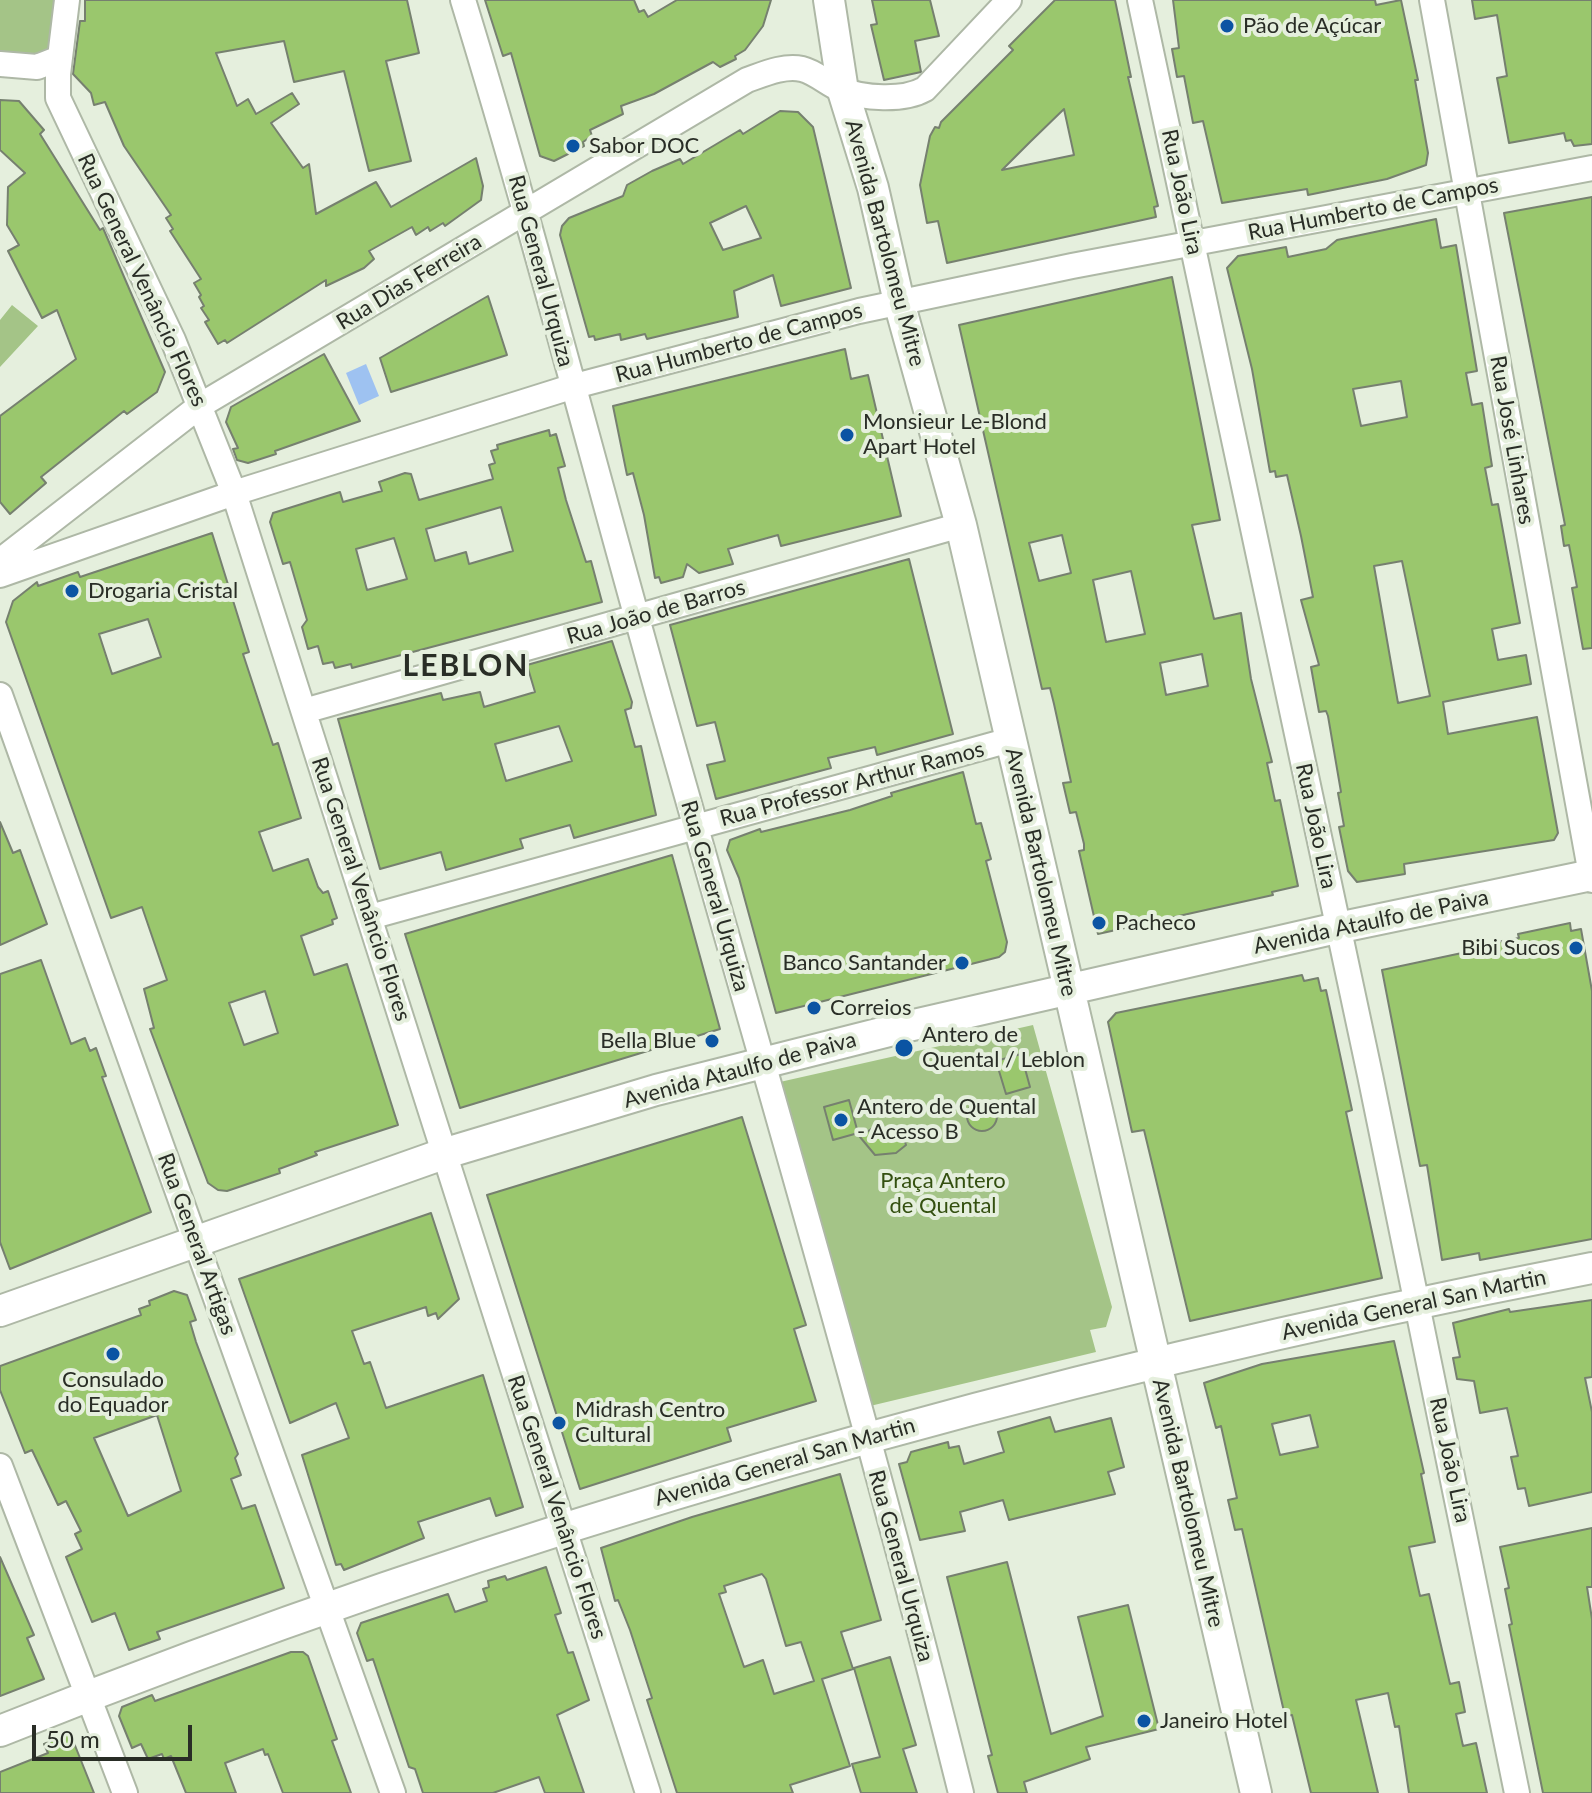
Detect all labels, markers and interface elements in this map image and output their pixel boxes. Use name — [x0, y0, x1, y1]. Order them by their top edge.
place label: Pão de Açúcar — [1243, 13, 1381, 39]
marker: Pão de Açúcar — [1218, 17, 1236, 35]
street label: Avenida Bartolomeu Mitre — [839, 117, 931, 369]
street label: Rua João Lira — [1156, 127, 1208, 257]
place label: Sabor DOC — [589, 133, 699, 159]
marker: Sabor DOC — [564, 137, 582, 155]
street label: Rua General Venâncio Flores — [72, 149, 212, 411]
street label: Rua General Urquiza — [503, 172, 579, 370]
street label: Rua Humberto de Campos — [1246, 172, 1500, 246]
street label: Rua Dias Ferreira — [332, 228, 486, 336]
street label: Rua Humberto de Campos — [613, 297, 865, 389]
street label: Rua José Linhares — [1484, 353, 1540, 527]
place label: Monsieur Le-Blond Apart Hotel — [863, 409, 1047, 460]
marker: Monsieur Le-Blond Apart Hotel — [838, 426, 856, 444]
street label: Rua João de Barros — [564, 574, 748, 650]
place label: Drogaria Cristal — [88, 578, 238, 604]
marker: Drogaria Cristal — [63, 582, 81, 600]
district label: LEBLON — [403, 648, 529, 684]
street label: Rua Professor Arthur Ramos — [717, 736, 987, 832]
street label: Avenida Bartolomeu Mitre — [1000, 745, 1082, 999]
street label: Rua General Venâncio Flores — [306, 754, 416, 1024]
street label: Rua João Lira — [1290, 761, 1342, 891]
street label: Rua General Urquiza — [675, 797, 755, 995]
street label: Avenida Ataulfo de Paiva — [1251, 884, 1491, 960]
place label: Pacheco — [1115, 910, 1196, 936]
marker: Pacheco — [1090, 914, 1108, 932]
place label: Bibi Sucos — [1461, 935, 1560, 961]
marker: Bibi Sucos — [1567, 939, 1585, 957]
place label: Banco Santander — [782, 950, 946, 976]
marker: Banco Santander — [953, 954, 971, 972]
place label: Correios — [830, 995, 911, 1021]
marker: Correios — [805, 999, 823, 1017]
place label: Antero de Quental / Leblon — [922, 1022, 1085, 1074]
street label: Avenida Ataulfo de Paiva — [621, 1026, 859, 1114]
place label: Bella Blue — [600, 1028, 696, 1054]
marker: Bella Blue — [703, 1032, 721, 1050]
marker: Antero de Quental / Leblon — [893, 1037, 915, 1059]
place label: Antero de Quental - Acesso B — [857, 1094, 1036, 1146]
marker: Antero de Quental - Acesso B — [832, 1111, 850, 1129]
street label: Rua General Artigas — [152, 1150, 242, 1338]
park label: Praça Antero de Quental — [880, 1168, 1006, 1220]
street label: Avenida General San Martin — [1279, 1264, 1549, 1346]
marker: Consulado do Equador — [104, 1345, 122, 1363]
place label: Consulado do Equador — [58, 1367, 168, 1418]
street label: Rua General Venâncio Flores — [502, 1372, 612, 1642]
street label: Avenida Bartolomeu Mitre — [1147, 1376, 1229, 1630]
street label: Rua João Lira — [1424, 1395, 1476, 1525]
place label: Midrash Centro Cultural — [575, 1397, 725, 1448]
street label: Avenida General San Martin — [652, 1412, 918, 1512]
marker: Midrash Centro Cultural — [550, 1414, 568, 1432]
street label: Rua General Urquiza — [863, 1467, 939, 1665]
place label: Janeiro Hotel — [1160, 1708, 1288, 1734]
scale bar — [36, 1709, 196, 1759]
marker: Janeiro Hotel — [1135, 1712, 1153, 1730]
text: 50 m — [46, 1724, 100, 1753]

